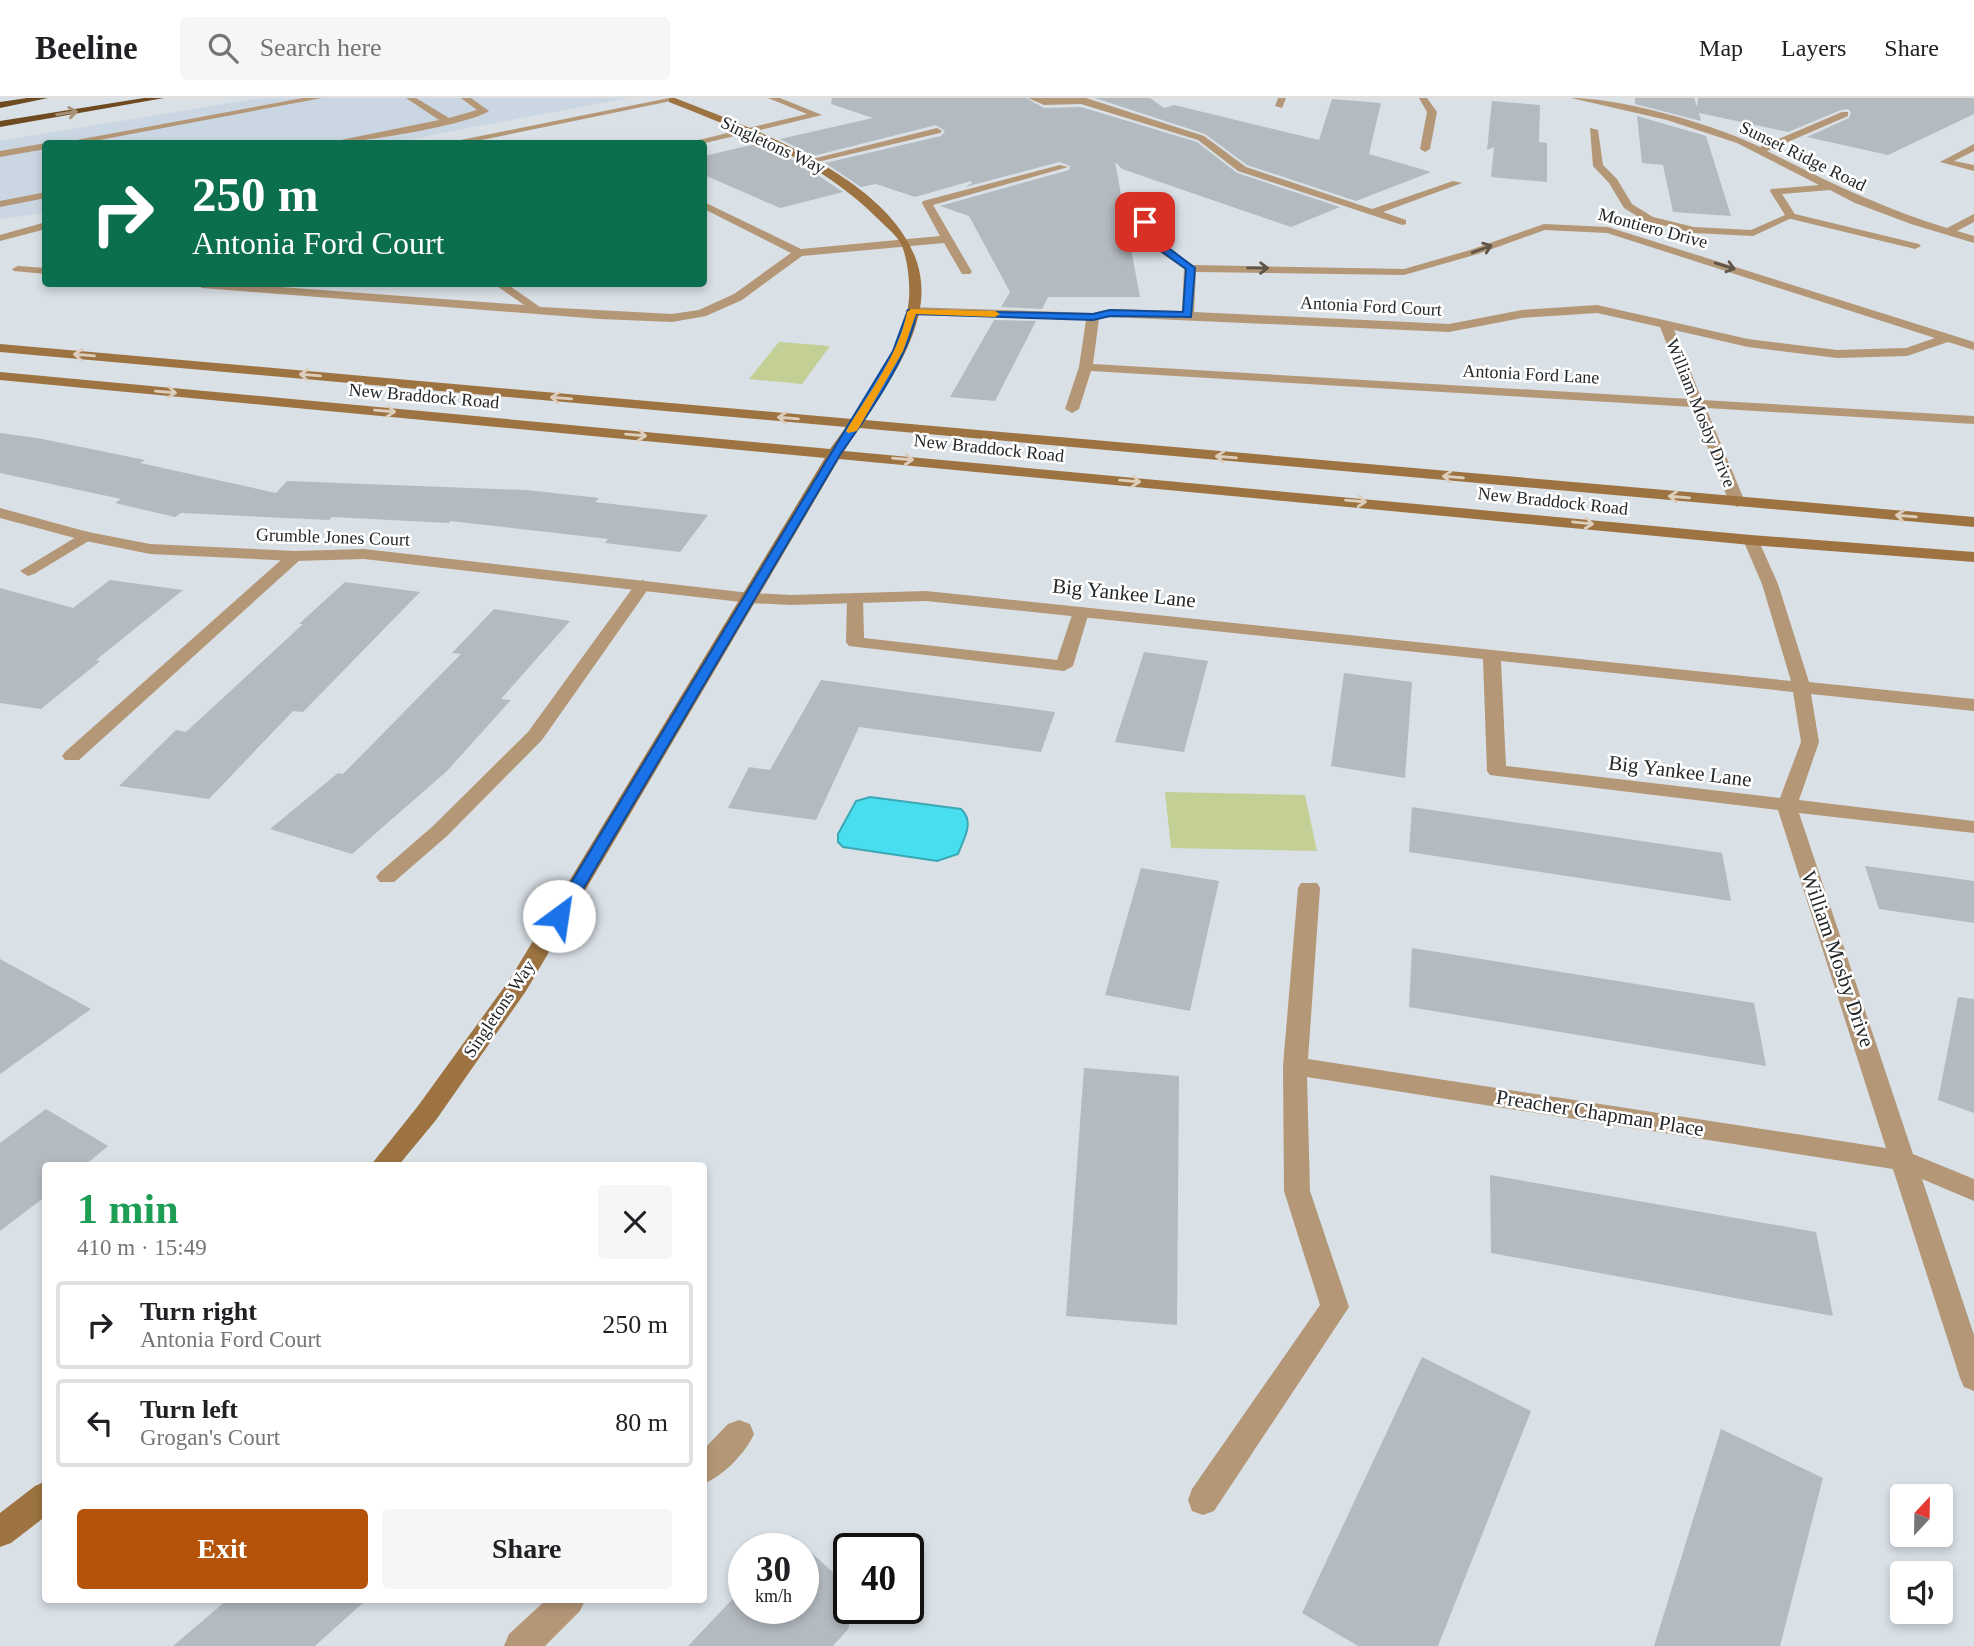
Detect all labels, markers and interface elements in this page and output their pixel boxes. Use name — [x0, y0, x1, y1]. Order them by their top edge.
search box — [180, 17, 670, 80]
icon: search — [204, 29, 242, 67]
text: Beeline — [35, 30, 138, 66]
text: Search here — [260, 33, 382, 62]
text: Map — [1699, 35, 1743, 61]
text: Layers — [1781, 35, 1846, 61]
text: Share — [1884, 35, 1939, 61]
one-way arrow — [55, 106, 78, 119]
street label: Singletons Way — [718, 112, 828, 178]
street label: Sunset Ridge Road — [1737, 117, 1869, 195]
text: 250 m — [192, 167, 319, 222]
icon: right — [77, 168, 168, 259]
pin — [1115, 192, 1175, 252]
icon: arrive — [1126, 203, 1164, 241]
street label: Montiero Drive — [1596, 204, 1710, 252]
text: Antonia Ford Court — [192, 225, 444, 261]
one-way arrow — [1471, 242, 1493, 254]
one-way arrow — [1247, 261, 1270, 275]
one-way arrow — [1713, 261, 1735, 274]
street label: Antonia Ford Court — [1300, 292, 1442, 320]
street label: William Mosby Drive — [1662, 336, 1740, 490]
one-way arrow — [73, 348, 96, 361]
street label: Antonia Ford Lane — [1462, 360, 1600, 388]
one-way arrow — [300, 368, 322, 381]
street label: New Braddock Road — [348, 379, 500, 413]
one-way arrow — [154, 386, 176, 399]
one-way arrow — [551, 391, 573, 404]
one-way arrow — [373, 405, 396, 418]
one-way arrow — [777, 411, 800, 424]
one-way arrow — [624, 429, 646, 442]
street label: New Braddock Road — [913, 430, 1065, 466]
one-way arrow — [1215, 450, 1238, 463]
one-way arrow — [892, 453, 914, 466]
one-way arrow — [1442, 470, 1464, 483]
one-way arrow — [1118, 474, 1141, 487]
street label: New Braddock Road — [1477, 483, 1629, 519]
one-way arrow — [1669, 490, 1691, 503]
one-way arrow — [1345, 495, 1367, 508]
one-way arrow — [1895, 509, 1918, 522]
one-way arrow — [1571, 517, 1594, 530]
street label: Grumble Jones Court — [256, 524, 410, 550]
street label: Big Yankee Lane — [1051, 574, 1197, 612]
street label: Big Yankee Lane — [1607, 750, 1753, 792]
street label: William Mosby Drive — [1797, 868, 1879, 1050]
position arrow — [522, 879, 596, 953]
street label: Singletons Way — [459, 957, 539, 1061]
street label: Preacher Chapman Place — [1494, 1085, 1706, 1141]
button: close — [598, 1185, 672, 1259]
text: 1 min — [77, 1186, 179, 1232]
text: 410 m · 15:49 — [77, 1235, 207, 1260]
text: Turn right — [140, 1297, 257, 1326]
icon: right — [81, 1306, 119, 1344]
text: 250 m — [602, 1310, 668, 1339]
text: Antonia Ford Court — [140, 1327, 321, 1352]
text: Turn left — [140, 1395, 238, 1424]
icon: left — [81, 1404, 119, 1442]
text: 80 m — [615, 1408, 668, 1437]
text: Grogan's Court — [140, 1425, 280, 1450]
north arrow — [1890, 1484, 1953, 1547]
map controls — [1890, 1484, 1953, 1624]
button: Exit — [77, 1509, 368, 1589]
button: Share — [382, 1509, 672, 1589]
speed limit sign: 40 — [833, 1533, 924, 1624]
text: 30 — [756, 1550, 791, 1589]
button: sound — [1890, 1561, 1953, 1624]
text: km/h — [755, 1586, 792, 1606]

